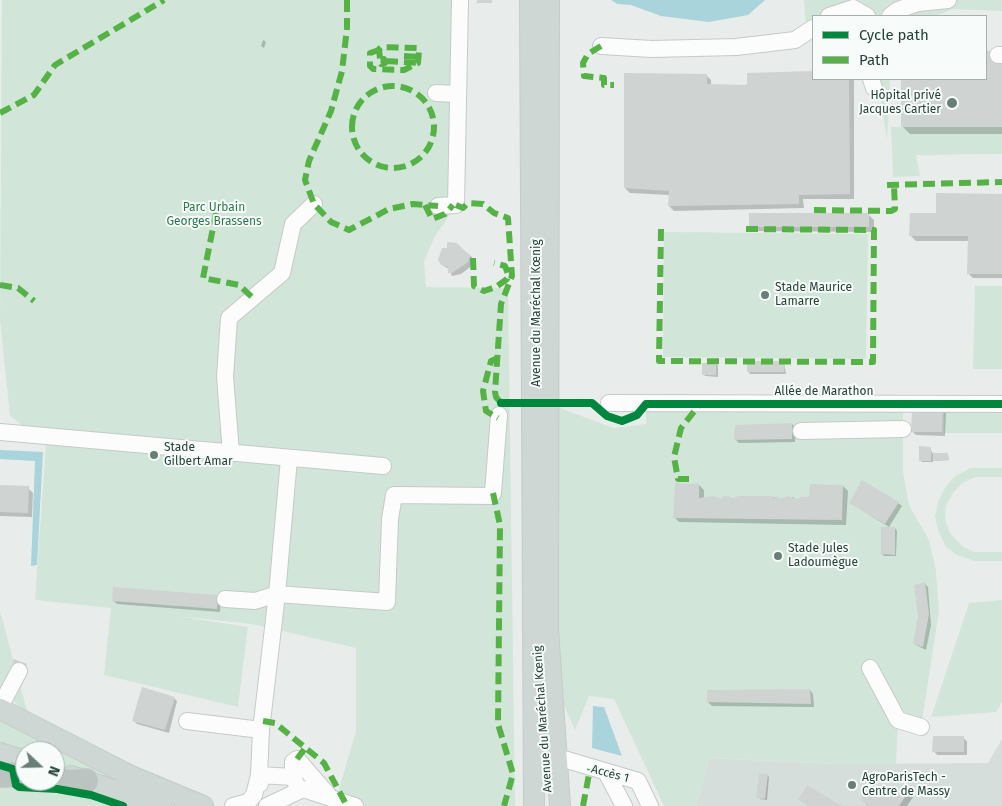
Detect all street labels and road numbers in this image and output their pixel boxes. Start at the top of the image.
street label: Avenue du Maréchal Kœnig [530,239,544,387]
street label: Allée de Marathon [774,385,874,399]
street label: Avenue du Maréchal Kœnig [531,645,555,793]
street label: Accès 1 [590,762,630,786]

